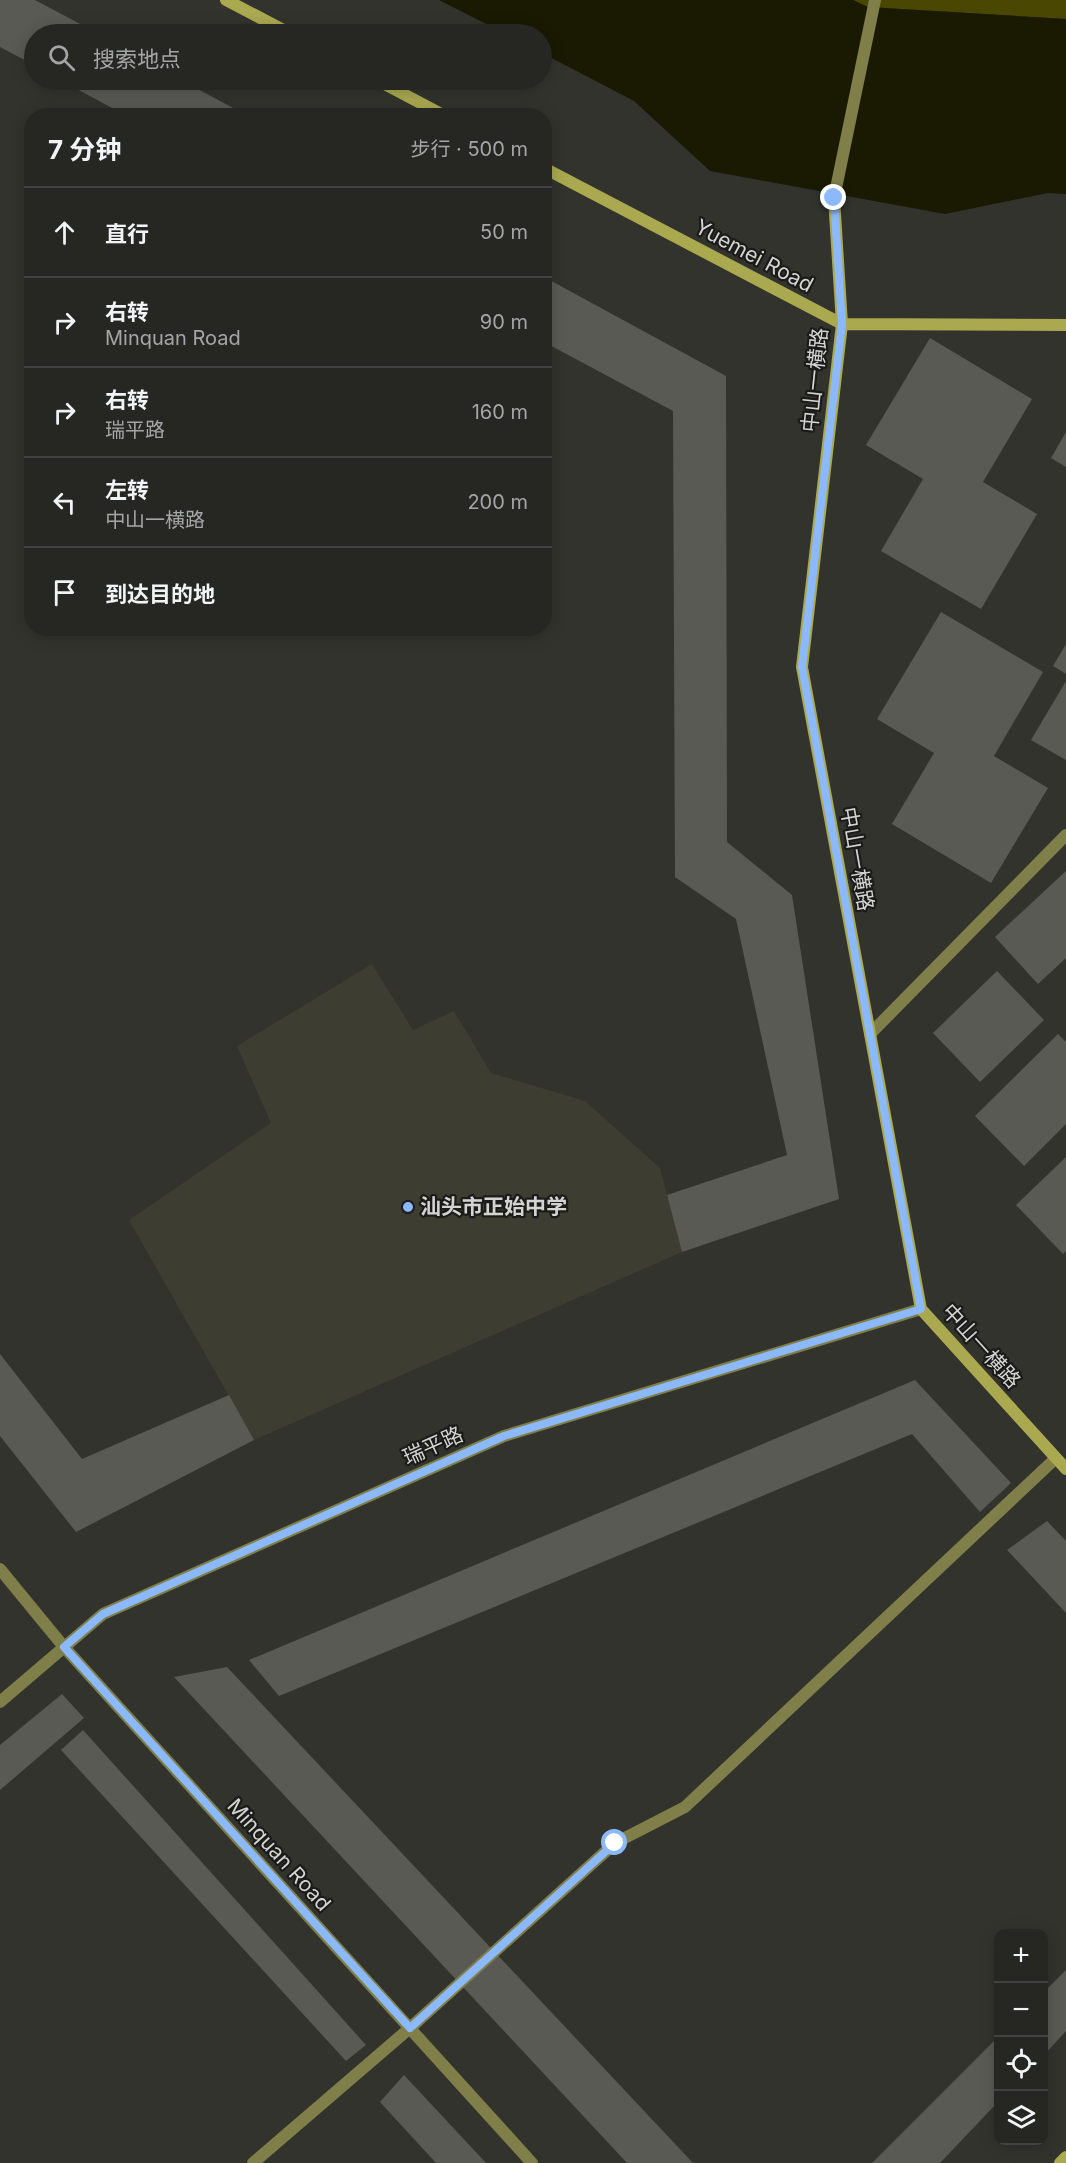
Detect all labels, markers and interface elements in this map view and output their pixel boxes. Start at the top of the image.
search box [24,24,552,90]
icon: search [45,41,78,74]
text: 搜索地点 [93,46,181,72]
text: 7 分钟 [48,134,121,165]
text: 步行 · 500 m [410,137,528,161]
route end [820,184,846,210]
street label: Yuemei Road [691,214,818,297]
icon: ahead [48,216,81,249]
text: 50 m [480,220,528,244]
text: 直行 [105,221,149,247]
text: 右转 [105,299,149,325]
icon: right [48,306,81,339]
text: 90 m [480,310,528,334]
text: Minquan Road [105,326,241,350]
street label: 中山一横路 [797,326,832,433]
text: 右转 [105,387,149,413]
icon: right [48,396,81,429]
text: 160 m [472,400,528,424]
text: 瑞平路 [105,418,165,442]
text: 左转 [105,477,149,503]
icon: left [48,486,81,519]
text: 200 m [467,490,528,514]
text: 中山一横路 [105,508,205,532]
icon: arrive [48,576,81,609]
text: 到达目的地 [105,581,215,607]
street label: 中山一横路 [836,805,879,913]
place label: 汕头市正始中学 [420,1194,567,1219]
marker: 汕头市正始中学 [401,1200,415,1214]
street label: 中山一横路 [937,1298,1026,1393]
street label: 瑞平路 [399,1421,467,1470]
street label: Minquan Road [222,1793,336,1916]
route start [601,1829,627,1855]
map controls [994,1929,1048,2145]
button: + [994,1929,1048,1983]
button: − [994,1983,1048,2037]
button: locate [994,2037,1048,2091]
button: layers [994,2091,1048,2145]

